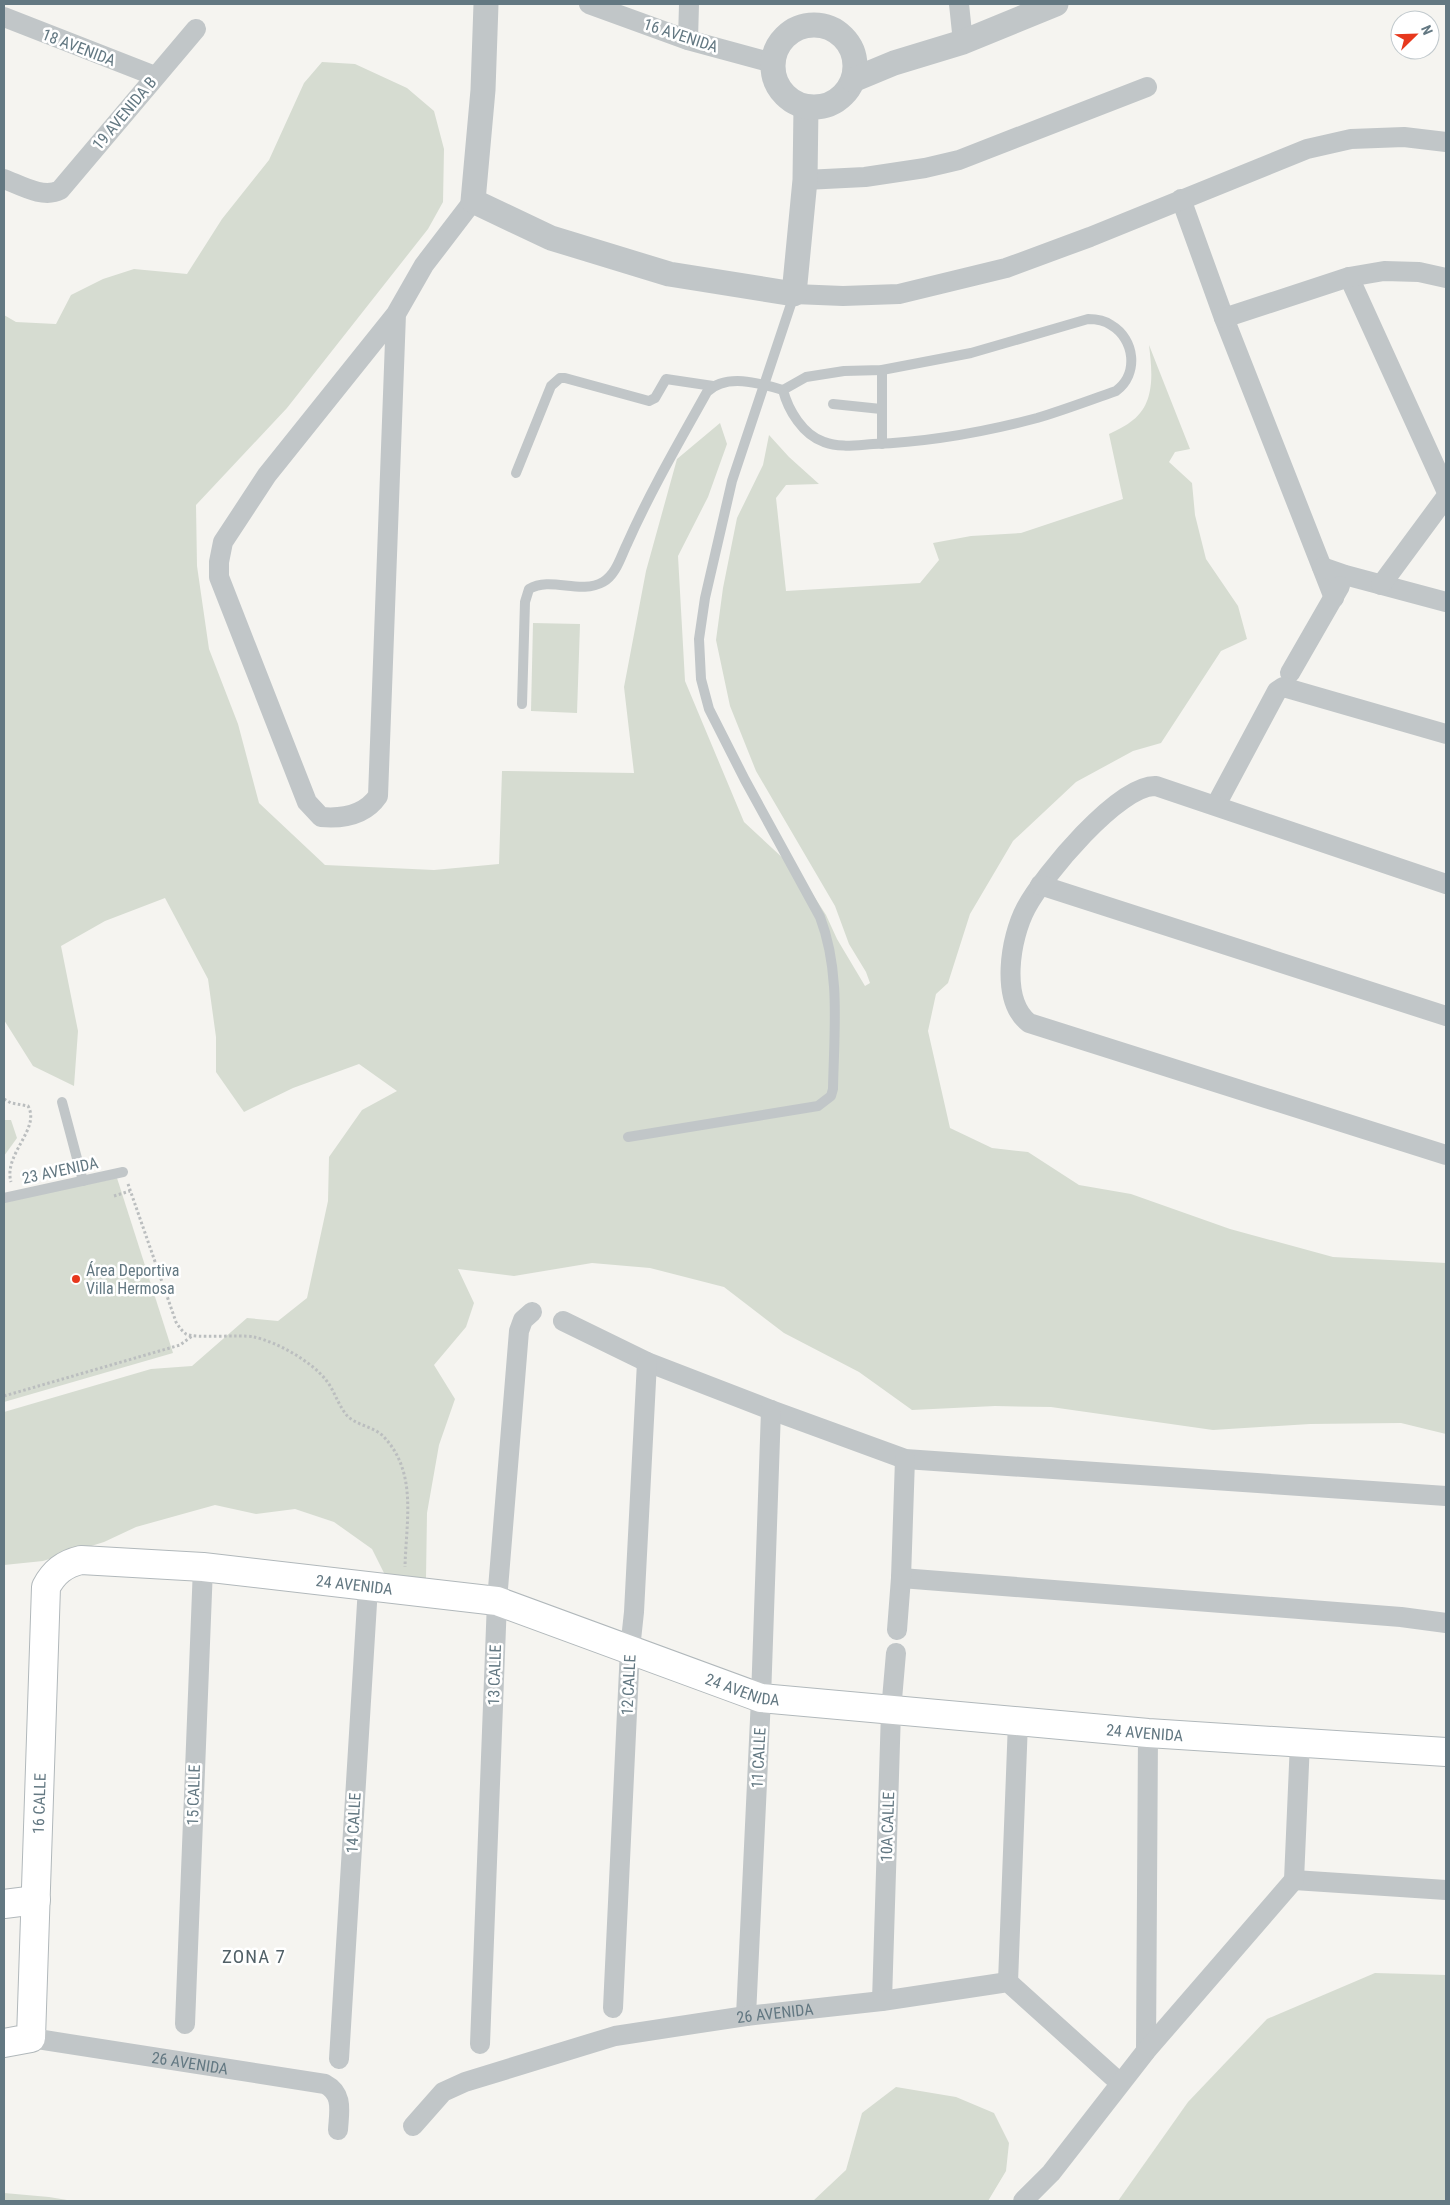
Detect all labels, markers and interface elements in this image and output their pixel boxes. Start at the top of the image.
north arrow [1390,10,1440,60]
street label: 16 AVENIDA [641,15,720,56]
text: N [1418,23,1436,37]
street label: 18 AVENIDA [39,25,118,70]
street label: 19 AVENIDA B [88,73,160,154]
street label: 23 AVENIDA [20,1153,100,1188]
place label: Área Deportiva Villa Hermosa [86,1261,179,1298]
marker: Área Deportiva Villa Hermosa [70,1273,82,1285]
street label: 24 AVENIDA [315,1571,394,1599]
street label: 13 CALLE [484,1644,505,1706]
street label: 12 CALLE [617,1654,640,1716]
street label: 24 AVENIDA [703,1669,780,1710]
street label: 24 AVENIDA [1105,1720,1184,1745]
street label: 11 CALLE [747,1727,770,1789]
street label: 15 CALLE [183,1764,204,1826]
street label: 16 CALLE [29,1773,50,1834]
street label: 14 CALLE [342,1792,365,1854]
street label: 10A CALLE [877,1792,898,1862]
district label: ZONA 7 [222,1945,286,1968]
street label: 26 AVENIDA [735,2000,814,2027]
street label: 26 AVENIDA [150,2048,230,2079]

